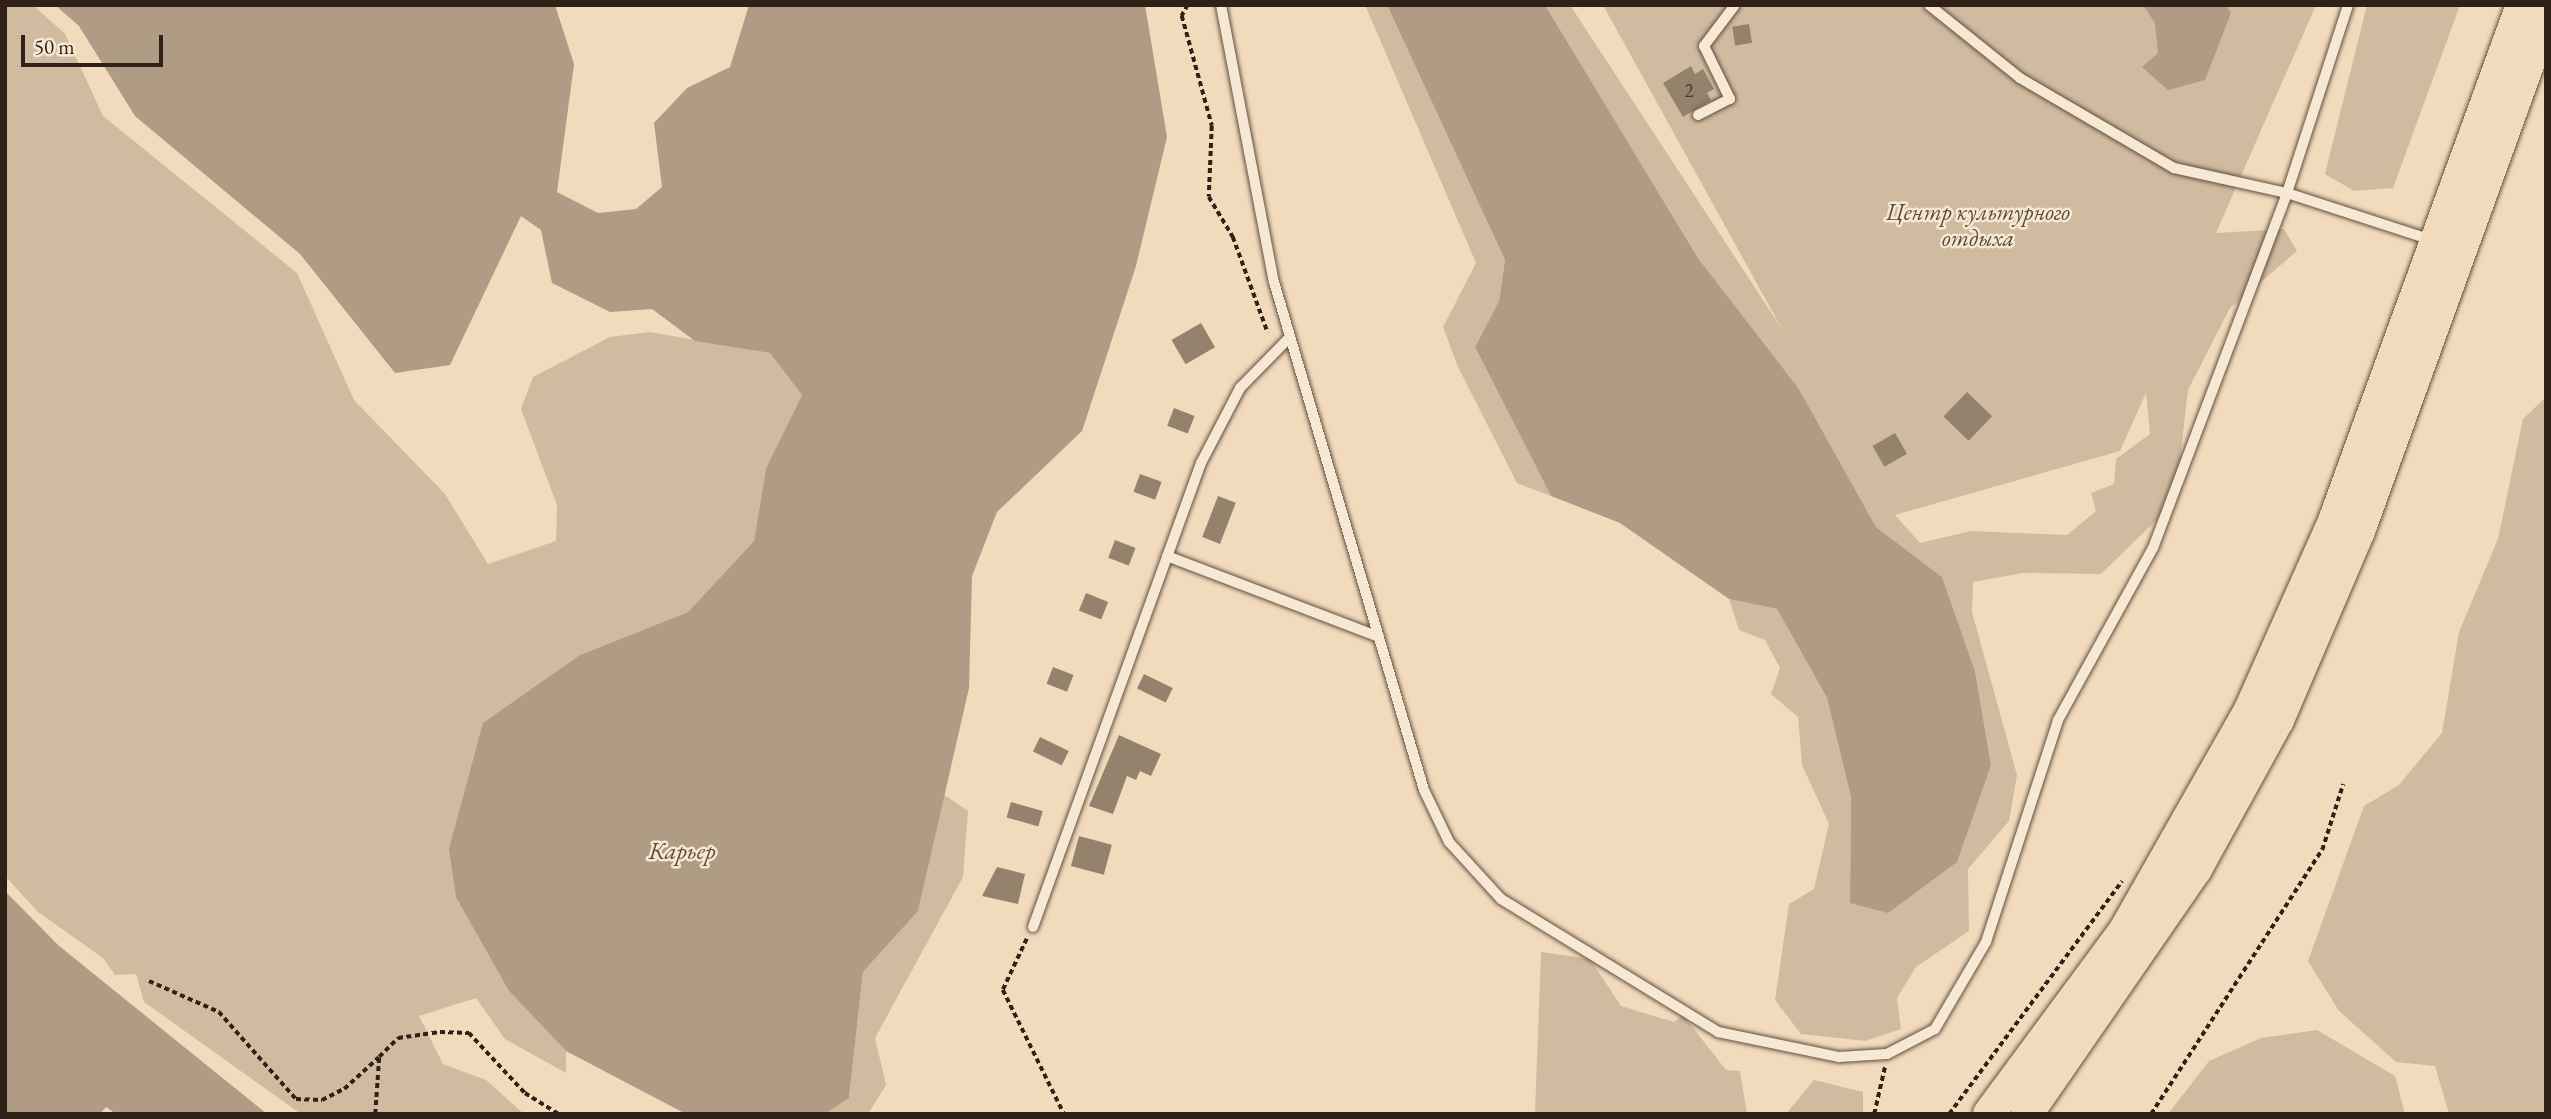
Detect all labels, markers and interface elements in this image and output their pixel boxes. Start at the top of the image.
scale bar [24,21,166,65]
text: 50 m [34,33,75,60]
house number: 2 [1684,80,1694,102]
park label: Центр культурного отдыха [1886,198,2070,252]
water label: Карьер [648,837,716,865]

